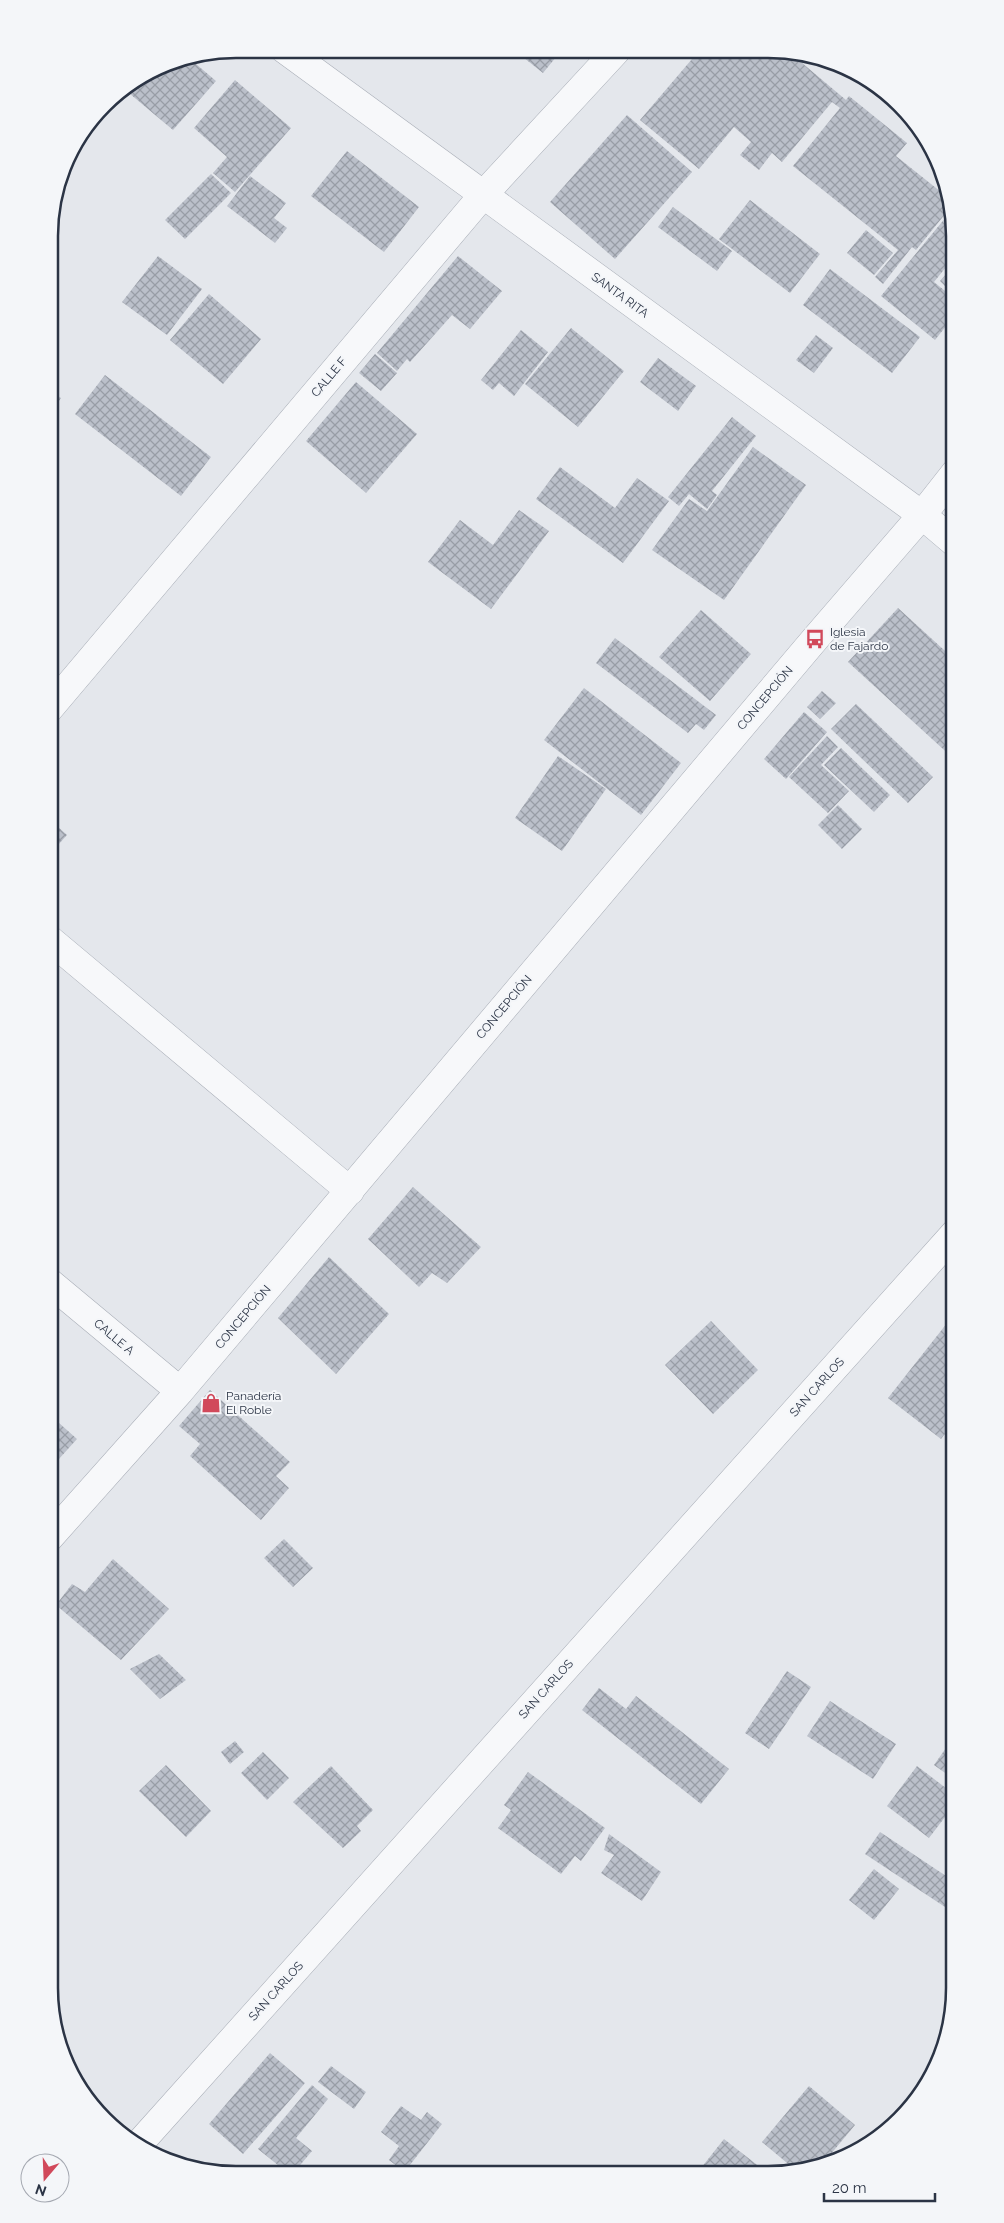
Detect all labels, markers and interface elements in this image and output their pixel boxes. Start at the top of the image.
street label: SANTA RITA [589,270,651,320]
street label: CALLE F [308,354,350,400]
place label: Iglesia de Fajardo [830,625,888,653]
bus stop icon: Iglesia de Fajardo [804,628,826,650]
street label: CONCEPCIÓN [734,663,796,733]
street label: CONCEPCIÓN [473,972,535,1042]
street label: CONCEPCIÓN [212,1282,274,1352]
street label: CALLE A [91,1316,137,1358]
street label: SAN CARLOS [787,1355,847,1419]
place label: Panadería El Roble [226,1389,281,1417]
shop icon: Panadería El Roble [200,1392,222,1414]
street label: SAN CARLOS [516,1657,576,1721]
street label: SAN CARLOS [246,1959,306,2023]
north arrow [20,2153,70,2203]
scale bar [824,2170,935,2202]
text: 20 m [832,2179,867,2197]
text: N [33,2181,48,2200]

